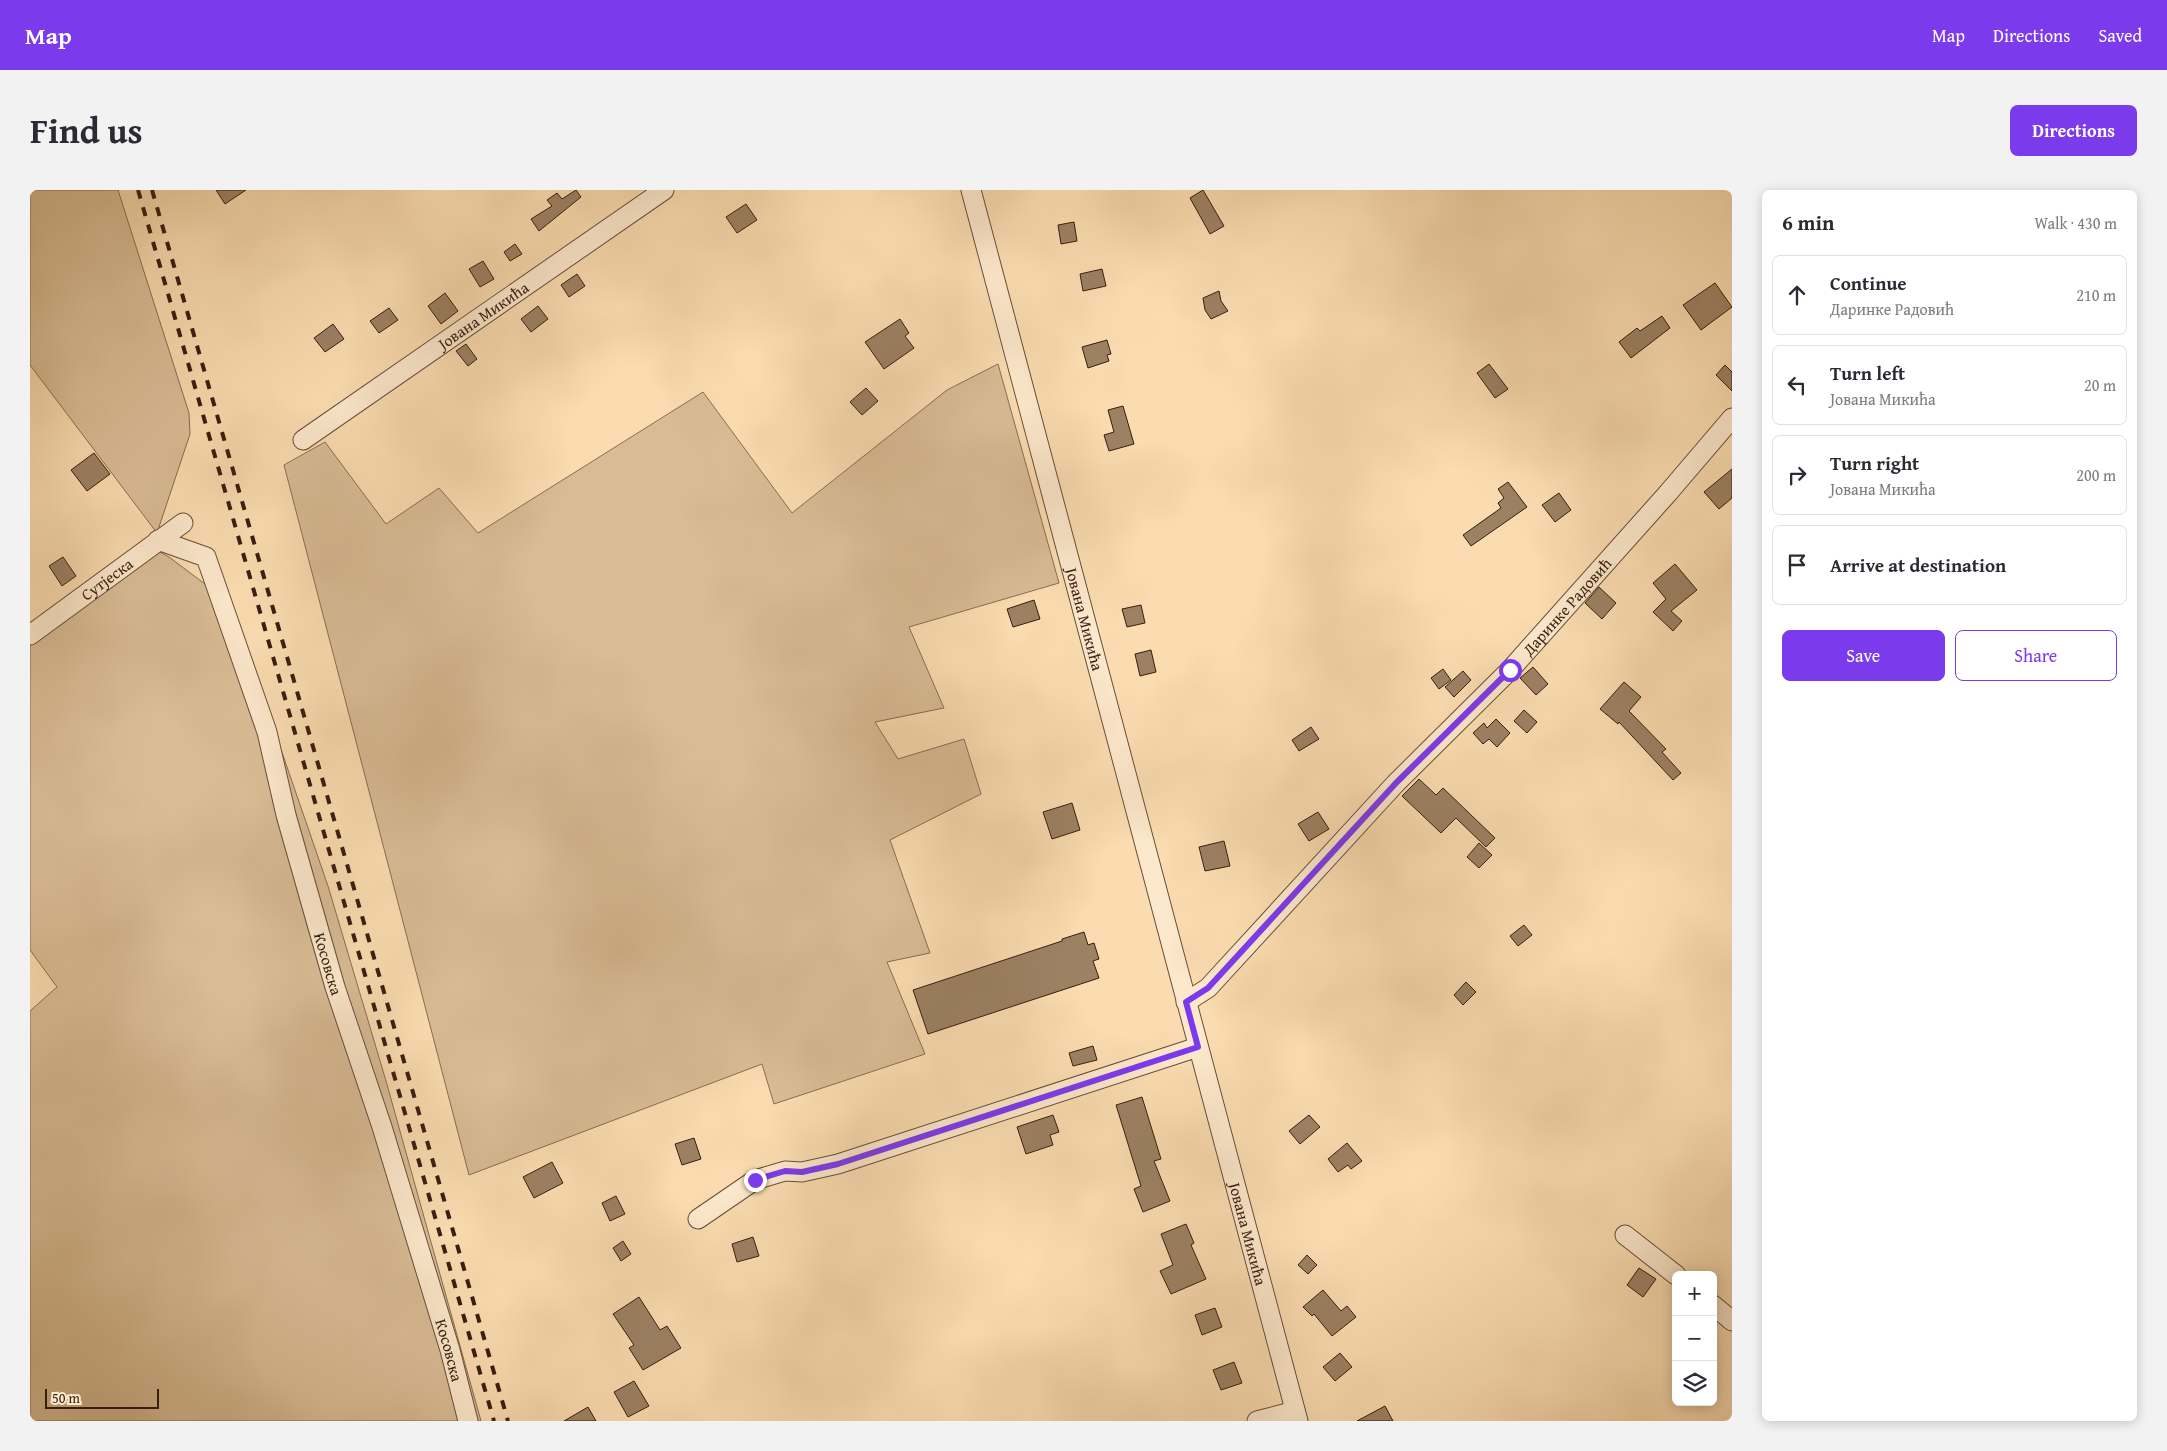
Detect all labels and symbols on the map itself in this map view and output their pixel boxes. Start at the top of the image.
street label: Јована Микића [431,275,534,356]
street label: Сутјеска [76,551,138,606]
street label: Даринке Радовић [1516,552,1617,661]
street label: Јована Микића [1059,563,1110,674]
route start [1499,659,1522,682]
street label: Косовска [308,930,349,999]
route end [744,1169,767,1192]
street label: Јована Микића [1223,1178,1274,1288]
street label: Косовска [429,1316,470,1384]
scale bar [45,1386,159,1409]

